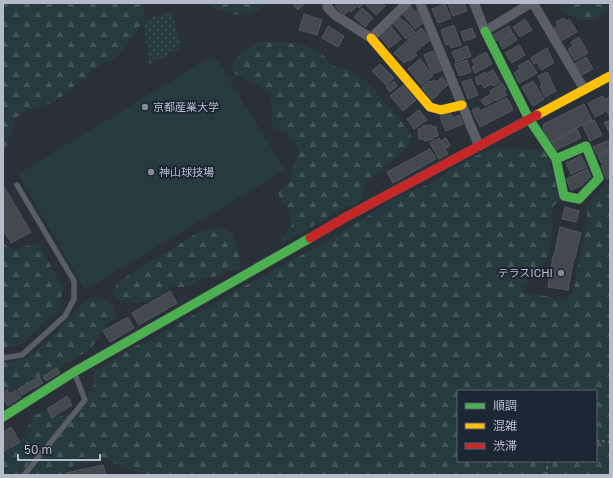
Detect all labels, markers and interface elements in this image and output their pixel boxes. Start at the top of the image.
place label: 京都産業大学 [153,100,219,113]
marker: 京都産業大学 [140,102,150,112]
place label: 神山球技場 [159,165,214,178]
marker: 神山球技場 [146,167,156,177]
place label: テラスICHI [497,266,553,279]
marker: テラスICHI [556,268,566,278]
legend [457,390,597,462]
text: 順調 [493,398,517,413]
text: 混雑 [493,418,517,433]
scale bar [18,436,100,462]
text: 渋滞 [493,438,517,453]
text: 50 m [24,442,52,457]

